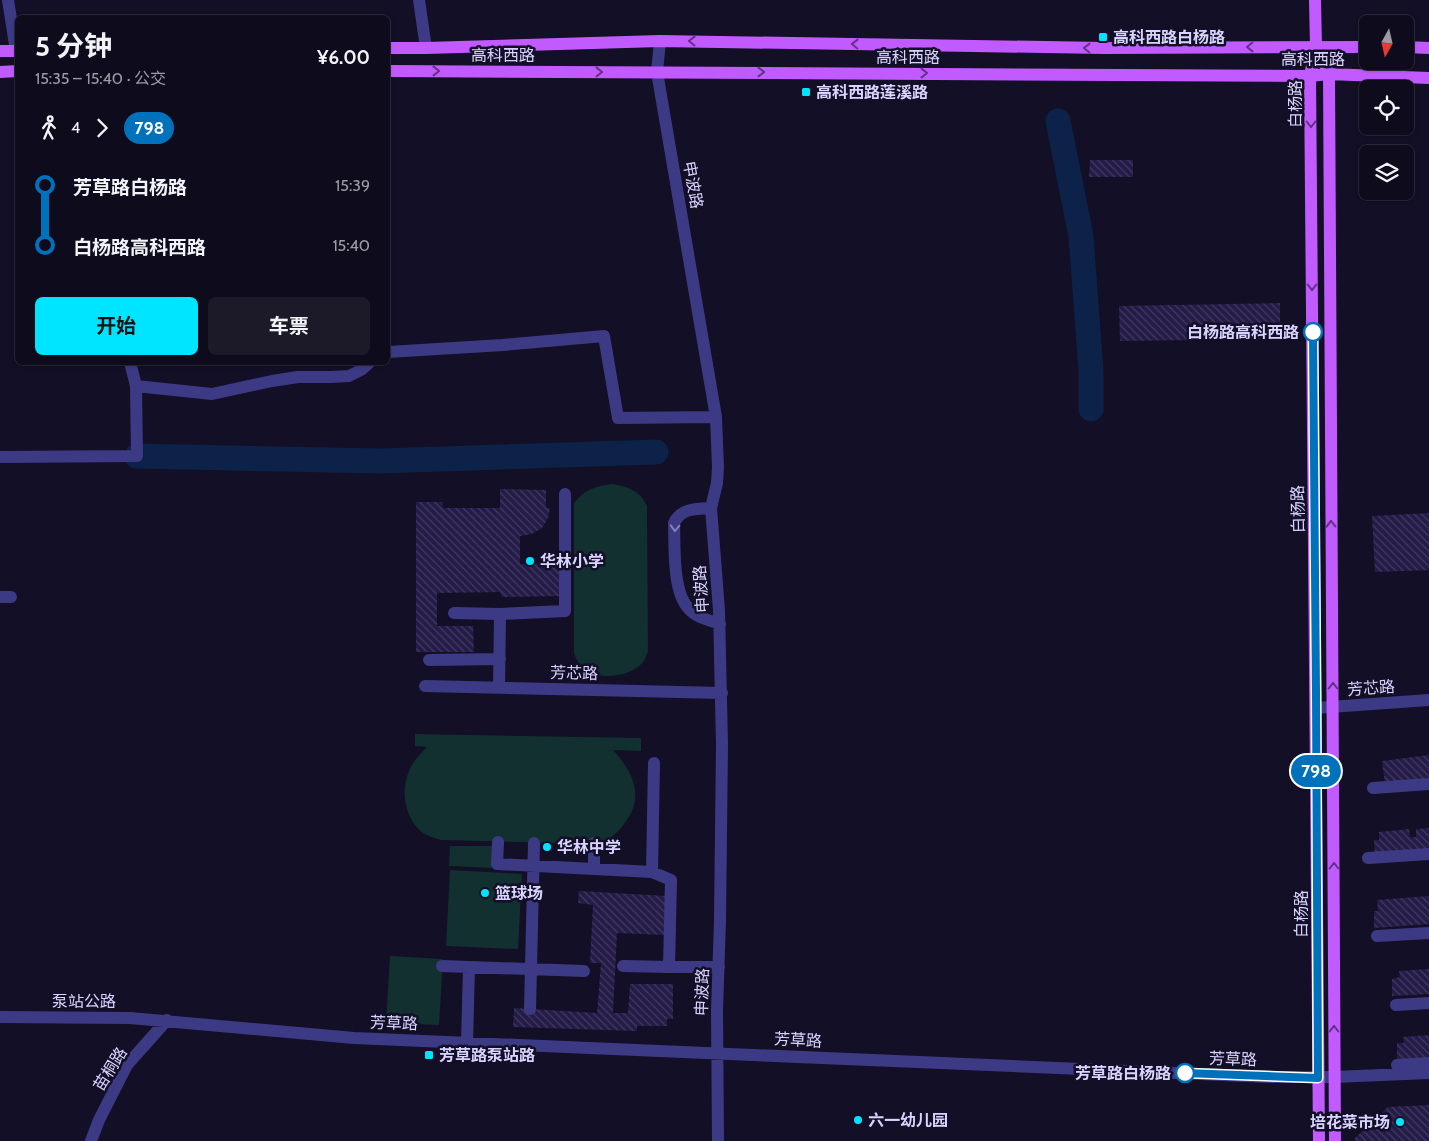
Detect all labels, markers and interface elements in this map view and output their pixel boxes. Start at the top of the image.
north arrow [1359,15,1414,70]
map controls [1359,15,1414,200]
place label: 高科西路白杨路 [1113,28,1225,47]
text: 5 分钟 [35,29,112,63]
marker: 高科西路白杨路 [1097,31,1109,43]
one-way arrow [688,36,696,47]
one-way arrow [850,39,858,49]
one-way arrow [1245,42,1253,52]
one-way arrow [1083,43,1090,53]
text: ¥6.00 [317,46,370,69]
street label: 高科西路 [471,46,535,65]
street label: 高科西路 [876,48,940,67]
street label: 高科西路 [1281,50,1345,69]
one-way arrow [432,66,440,76]
one-way arrow [595,67,603,77]
one-way arrow [757,67,765,78]
one-way arrow [920,68,928,79]
text: 15:35 – 15:40 · 公交 [35,69,166,88]
street label: 白杨路 [1286,80,1305,128]
button: locate [1359,80,1414,135]
place label: 高科西路莲溪路 [816,83,928,102]
marker: 高科西路莲溪路 [800,86,812,98]
icon: walk [35,114,63,142]
icon: forward [88,114,116,142]
text: 798 [134,117,164,139]
text: 4 [71,118,80,137]
one-way arrow [1306,121,1316,129]
button: layers [1359,145,1414,200]
street label: 申波路 [679,160,707,210]
text: 芳草路白杨路 [73,176,187,199]
text: 15:39 [335,176,370,195]
text: 白杨路高科西路 [73,236,206,259]
text: 15:40 [332,236,370,255]
one-way arrow [1307,284,1317,291]
button: 开始 [35,297,198,355]
button: 车票 [208,297,370,355]
marker: 白杨路高科西路 [1303,322,1323,342]
place label: 白杨路高科西路 [1187,323,1299,342]
street label: 白杨路 [1288,485,1308,533]
one-way arrow [1326,519,1336,527]
one-way arrow [669,525,680,533]
place label: 华林小学 [540,552,604,571]
marker: 华林小学 [524,555,536,567]
street label: 申波路 [690,564,712,614]
street label: 芳芯路 [550,663,598,683]
street label: 芳芯路 [1346,677,1396,699]
one-way arrow [1328,682,1338,690]
line badge: 798 [1287,755,1345,787]
text: 798 [1301,760,1331,782]
place label: 华林中学 [557,838,621,857]
marker: 华林中学 [541,841,553,853]
one-way arrow [1329,862,1339,870]
place label: 篮球场 [495,884,543,903]
marker: 篮球场 [479,887,491,899]
street label: 白杨路 [1292,890,1311,938]
street label: 申波路 [692,968,712,1016]
street label: 泵站公路 [52,992,116,1011]
street label: 芳草路 [370,1013,418,1033]
one-way arrow [1329,1024,1339,1032]
street label: 芳草路 [774,1029,822,1051]
street label: 苗桐路 [89,1044,131,1094]
place label: 芳草路泵站路 [439,1046,535,1065]
marker: 芳草路泵站路 [423,1049,435,1061]
street label: 芳草路 [1209,1049,1257,1069]
marker: 芳草路白杨路 [1175,1063,1195,1083]
place label: 芳草路白杨路 [1075,1064,1171,1083]
place label: 六一幼儿园 [868,1111,948,1130]
place label: 培花菜市场 [1310,1113,1390,1132]
marker: 六一幼儿园 [852,1114,864,1126]
marker: 培花菜市场 [1394,1116,1406,1128]

